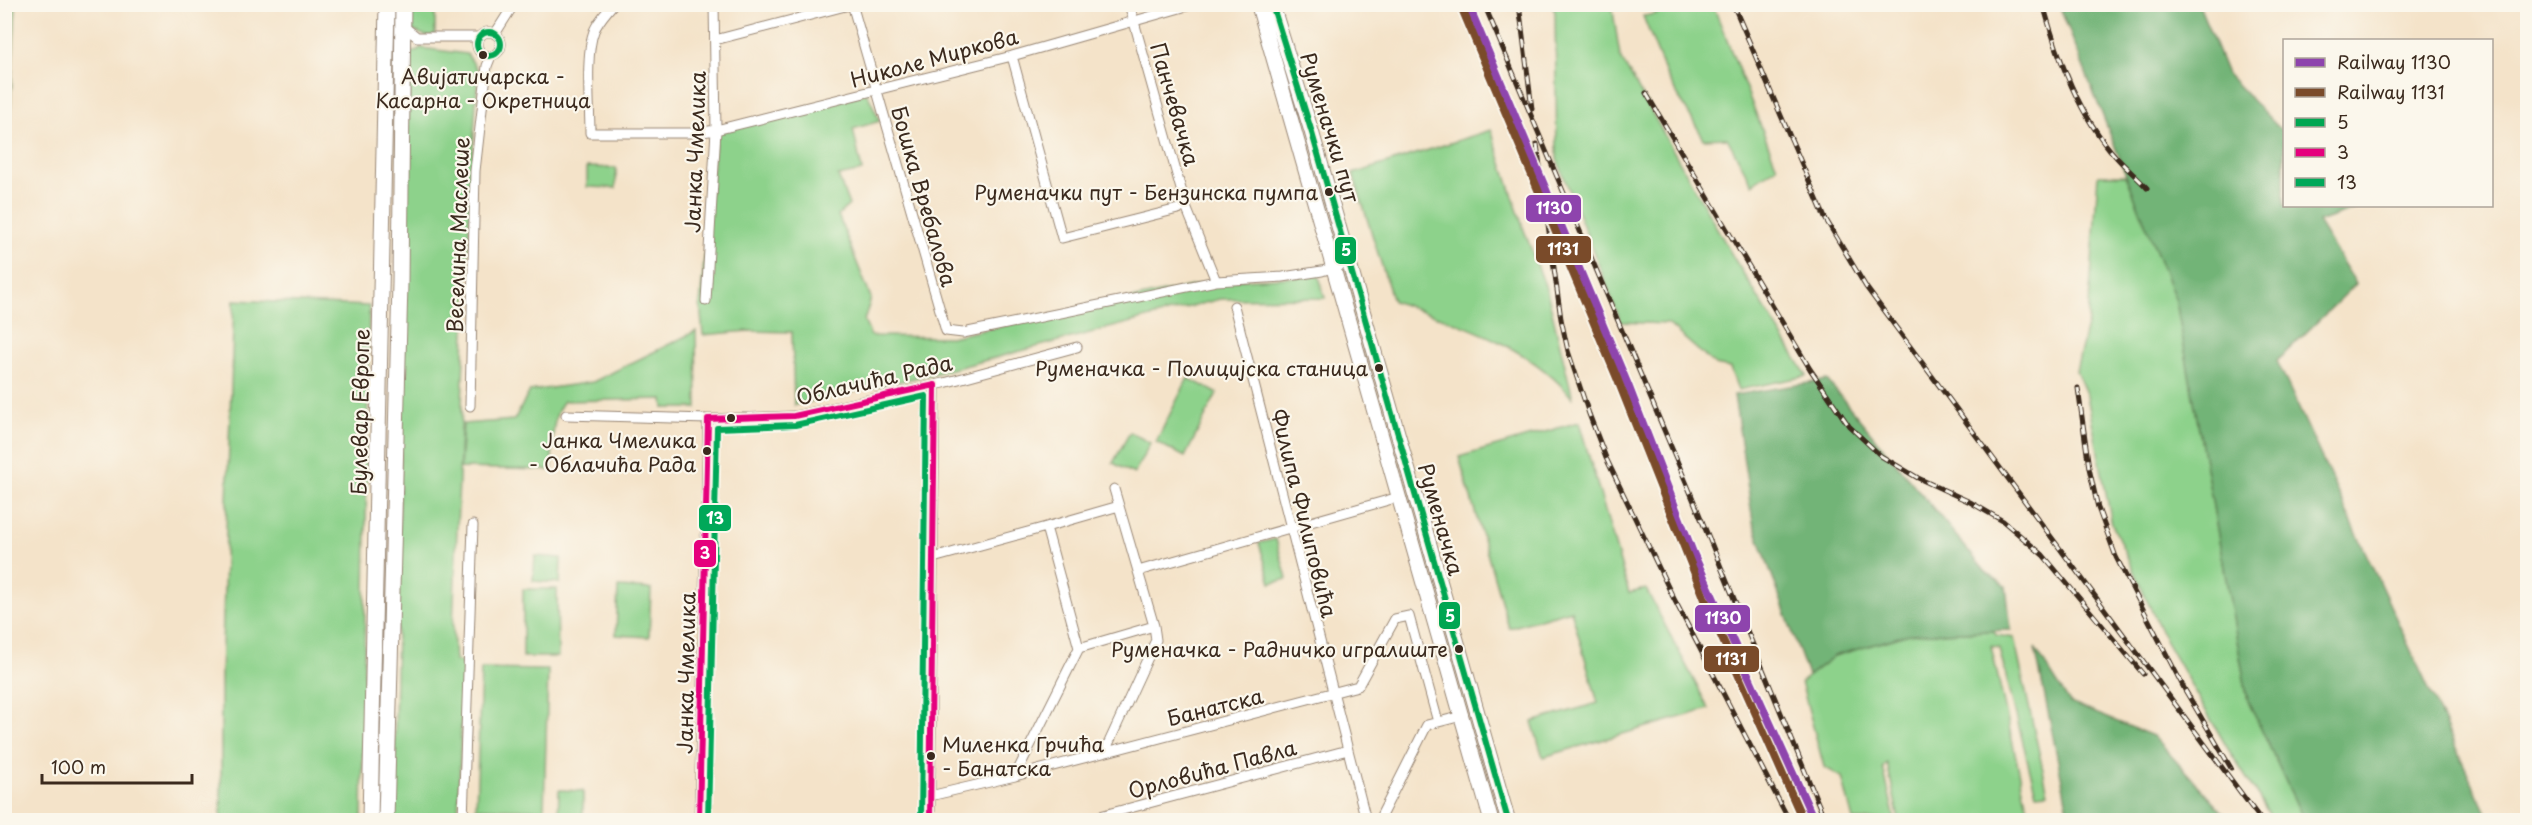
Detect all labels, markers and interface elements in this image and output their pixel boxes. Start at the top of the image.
street label: Николе Миркова [847,19,1021,95]
street label: Панчевачка [1143,39,1209,170]
legend [2283,39,2493,207]
street label: Руменачки пут [1293,48,1369,207]
text: Railway 1130 [2337,48,2451,75]
marker: Авијатичарска - Касарна - Окретница [477,49,489,61]
place label: Авијатичарска - Касарна - Окретница [375,61,591,115]
street label: Јанка Чмелика [675,70,713,234]
text: Railway 1131 [2337,78,2445,105]
street label: Бошка Вребалова [884,102,966,290]
text: 5 [2337,108,2349,135]
street label: Веселина Маслеше [438,136,476,334]
text: 3 [2337,138,2349,165]
text: 13 [2337,168,2357,195]
place label: Руменачки пут - Бензинска пумпа [974,177,1318,207]
marker: Руменачки пут - Бензинска пумпа [1323,186,1335,198]
line badge: 1130 [1525,194,1582,223]
text: 1130 [1536,195,1572,219]
line badge: 1131 [1535,235,1592,264]
line badge: 5 [1334,236,1357,265]
text: 1131 [1547,236,1579,260]
text: 5 [1341,237,1351,261]
street label: Булевар Европе [342,328,376,496]
street label: Облачића Рада [793,345,956,413]
place label: Руменачка - Полицијска станица [1035,353,1368,383]
marker: Руменачка - Полицијска станица [1373,362,1385,374]
street label: Филипа Филиповића [1264,405,1347,621]
unlabelled marker [725,412,737,424]
place label: Јанка Чмелика - Облачића Рада [529,425,696,479]
marker: Јанка Чмелика - Облачића Рада [701,445,713,457]
street label: Руменачка [1411,459,1473,580]
line badge: 13 [698,504,732,532]
text: 13 [706,505,724,529]
line badge: 3 [693,539,717,568]
text: 3 [700,540,710,564]
street label: Јанка Чмелика [668,591,702,754]
line badge: 5 [1438,601,1461,630]
text: 5 [1445,603,1455,627]
line badge: 1130 [1694,604,1751,633]
text: 1130 [1705,605,1741,629]
place label: Руменачка - Радничко игралиште [1111,634,1448,664]
marker: Руменачка - Радничко игралиште [1453,643,1465,655]
line badge: 1131 [1703,645,1760,673]
text: 1131 [1715,646,1747,670]
street label: Банатска [1164,679,1266,733]
place label: Миленка Грчића - Банатска [942,729,1104,783]
street label: Орловића Павла [1124,730,1300,806]
scale bar [42,747,192,785]
marker: Миленка Грчића - Банатска [925,750,937,762]
text: 100 m [51,753,106,780]

